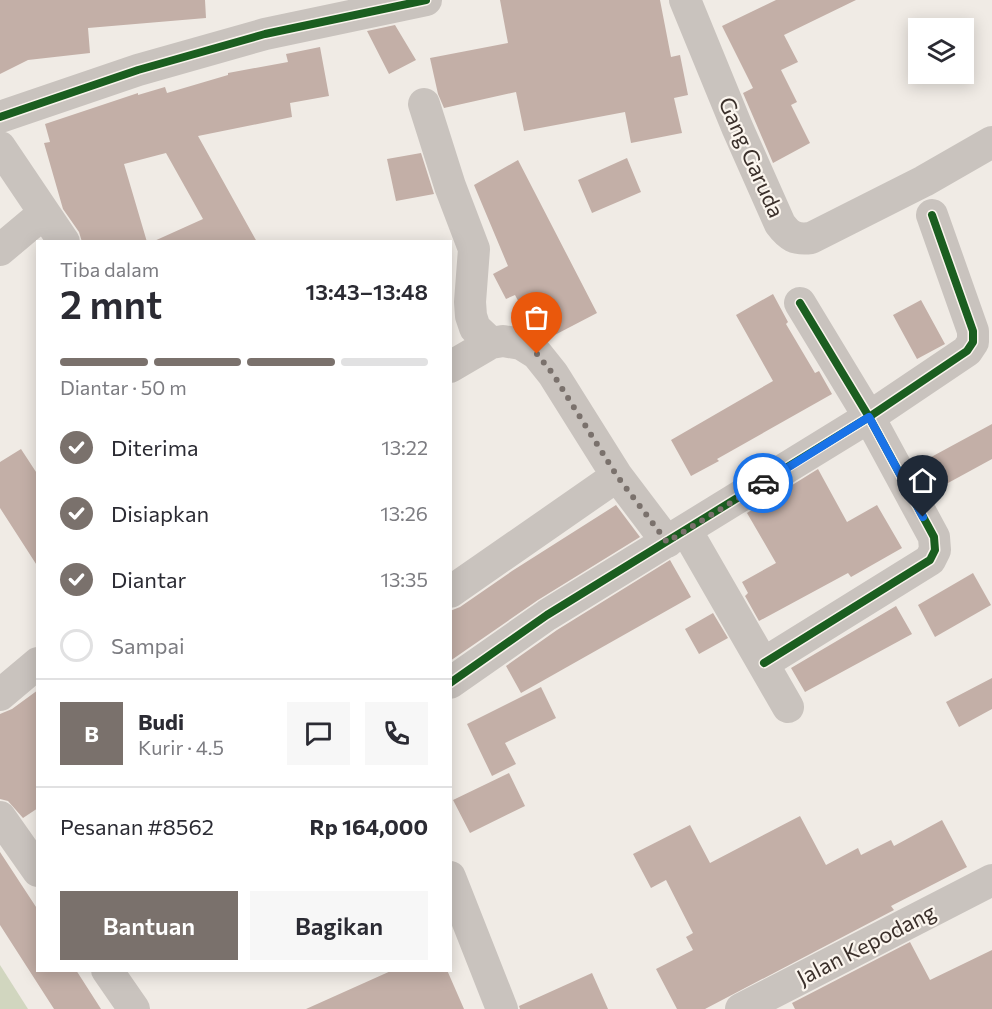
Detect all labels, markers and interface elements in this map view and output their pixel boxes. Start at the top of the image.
map controls [908,18,974,84]
button: layers [908,18,974,84]
street label: Gang Garuda [713,92,791,222]
text: Tiba dalam [60,257,159,281]
text: 13:43–13:48 [305,278,428,305]
text: 2 mnt [60,279,162,327]
pin [511,292,562,354]
icon: bag [520,301,553,334]
text: Diantar · 50 m [60,375,187,399]
icon: check [60,431,93,464]
text: Diterima [111,434,198,461]
text: 13:22 [381,435,428,459]
courier [733,453,793,513]
pin [897,455,948,517]
icon: home [906,464,939,497]
icon: car [747,467,780,500]
icon: check [60,497,93,530]
text: Disiapkan [111,500,209,527]
text: 13:26 [380,501,428,525]
icon: check [60,563,93,596]
text: Diantar [111,566,186,593]
text: 13:35 [380,567,428,591]
text: Sampai [111,632,185,659]
button: chat [287,702,350,765]
button: phone [365,702,428,765]
text: Budi [138,708,184,735]
text: B [84,720,99,747]
text: Kurir · 4.5 [138,735,224,759]
text: Pesanan #8562 [60,813,214,840]
text: Rp 164,000 [310,813,428,840]
button: Bantuan [60,891,238,960]
button: Bagikan [250,891,428,960]
street label: Jalan Kepodang [792,897,940,991]

